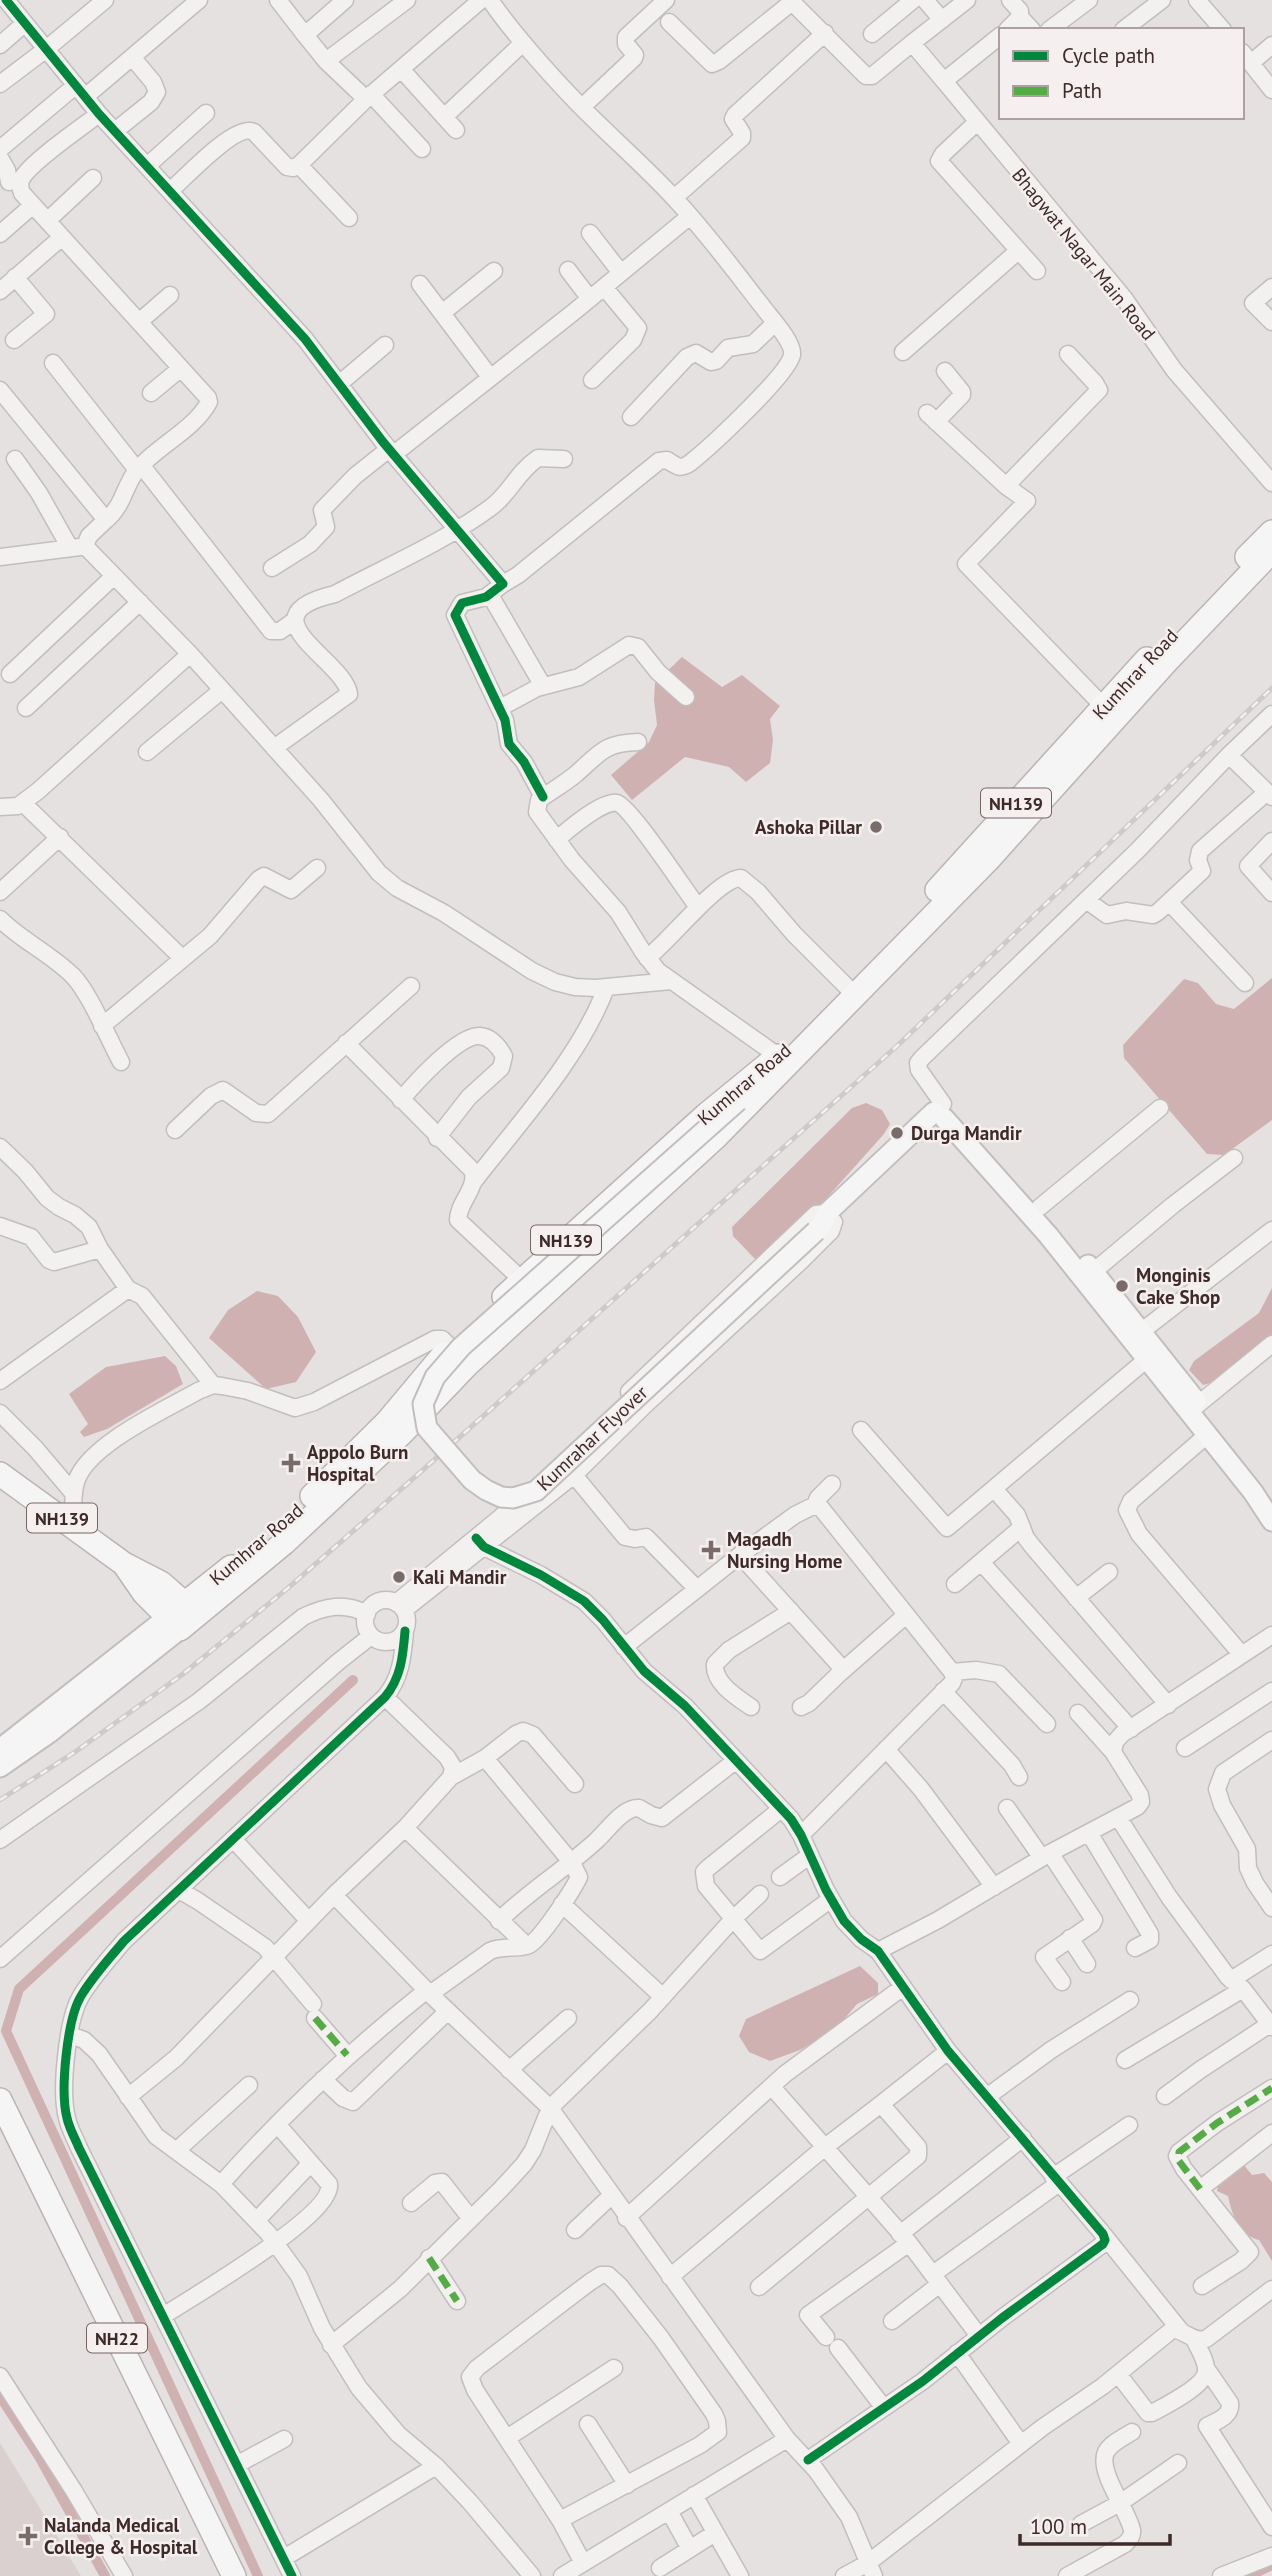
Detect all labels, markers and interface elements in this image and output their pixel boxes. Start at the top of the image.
legend [999,28,1244,119]
text: Cycle path [1062,42,1155,69]
text: Path [1062,77,1102,104]
street label: Bhagwat Nagar Main Road [1007,163,1161,345]
street label: Kumhrar Road [1087,624,1183,724]
road number: NH139 [981,788,1051,818]
place label: Ashoka Pillar [755,815,862,839]
marker: Ashoka Pillar [868,819,884,835]
street label: Kumhrar Road [692,1038,796,1130]
place label: Durga Mandir [911,1121,1022,1145]
marker: Durga Mandir [889,1125,905,1141]
road number: NH139 [531,1226,601,1254]
place label: Monginis Cake Shop [1136,1263,1220,1309]
marker: Monginis Cake Shop [1114,1278,1130,1294]
street label: Kumrahar Flyover [532,1380,653,1496]
place label: Appolo Burn Hospital [307,1440,408,1486]
marker: Appolo Burn Hospital [281,1453,301,1473]
street label: Kumhrar Road [204,1498,308,1590]
road number: NH139 [27,1504,97,1532]
place label: Magadh Nursing Home [727,1527,842,1573]
marker: Magadh Nursing Home [701,1540,721,1560]
place label: Kali Mandir [413,1565,507,1589]
marker: Kali Mandir [391,1569,407,1585]
road number: NH22 [87,2324,147,2352]
scale bar [1020,2502,1170,2546]
place label: Nalanda Medical College & Hospital [44,2513,198,2559]
text: 100 m [1030,2513,1087,2540]
marker: Nalanda Medical College & Hospital [18,2526,38,2546]

